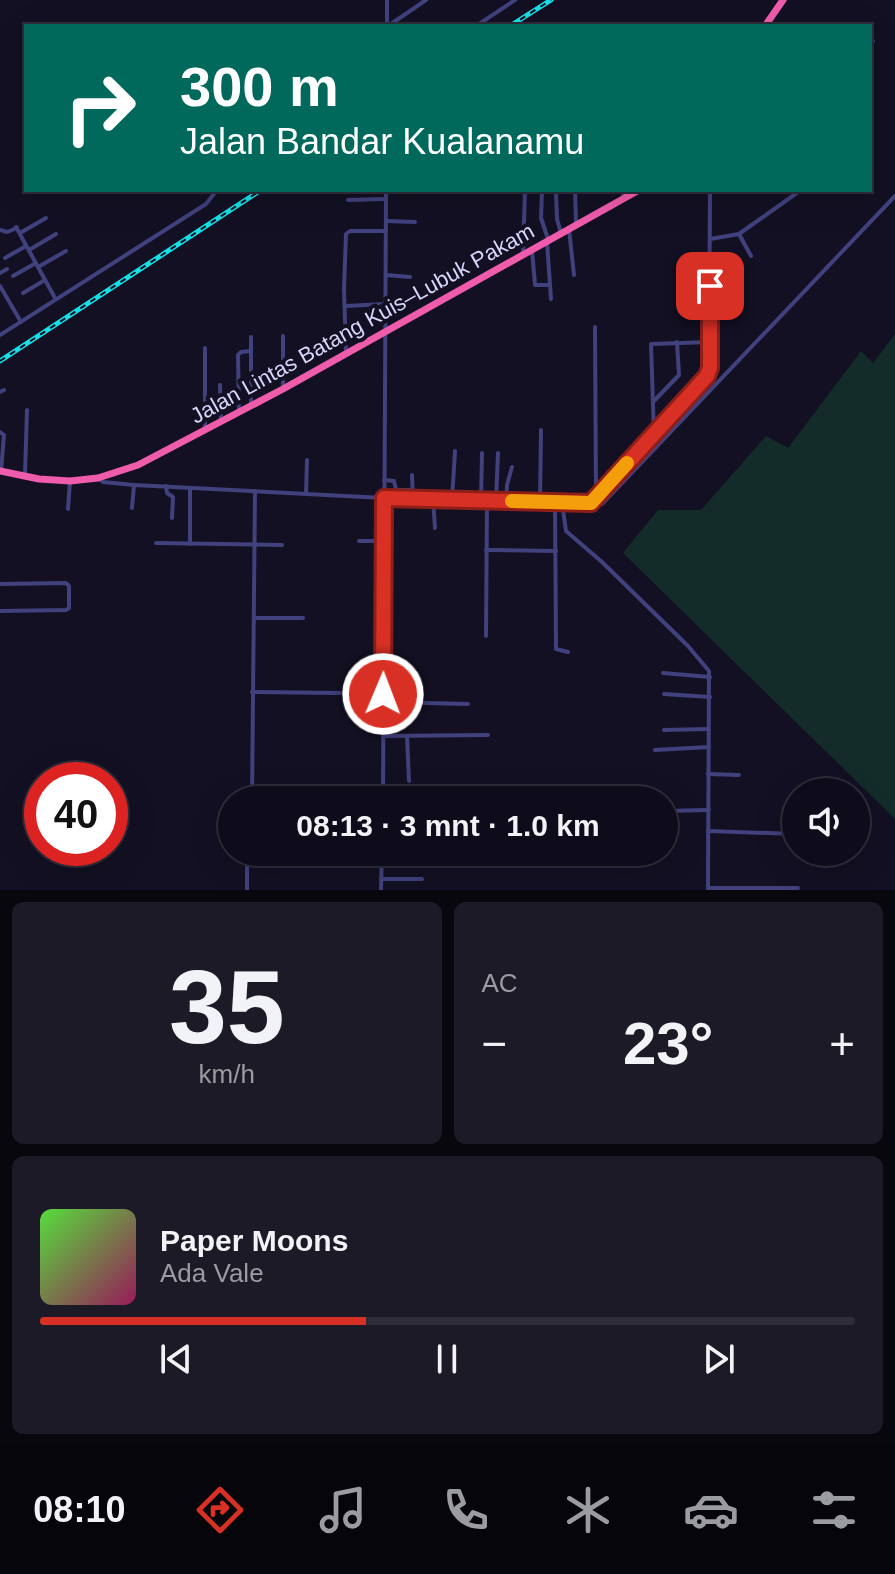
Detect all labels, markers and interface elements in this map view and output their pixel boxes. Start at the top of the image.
text: 300 m [180,55,339,118]
icon: right [48,56,152,160]
text: Jalan Bandar Kualanamu [180,121,584,162]
street label: Jalan Lintas Batang Kuis–Lubuk Pakam [186,218,538,429]
pin [676,252,744,320]
icon: arrive [688,264,732,308]
position arrow [341,652,425,736]
speed limit sign: 40 [24,762,128,866]
map controls [782,778,870,866]
button: sound [782,778,870,866]
text: 08:13 · 3 mnt · 1.0 km [296,809,600,842]
text: 35 [169,949,285,1065]
text: AC [482,968,518,998]
text: 23° [623,1010,714,1077]
text: − [482,1019,507,1068]
text: + [829,1019,855,1068]
text: km/h [199,1059,255,1089]
text: Paper Moons [160,1224,348,1257]
text: Ada Vale [160,1258,264,1288]
icon: previous [154,1337,198,1381]
icon: pause [425,1337,469,1381]
icon: next [697,1337,741,1381]
icon: directions [192,1482,248,1538]
icon: music [315,1482,371,1538]
icon: phone [438,1482,494,1538]
icon: climate [560,1482,616,1538]
icon: car [683,1482,739,1538]
icon: filters [806,1482,862,1538]
text: 08:10 [33,1489,125,1530]

